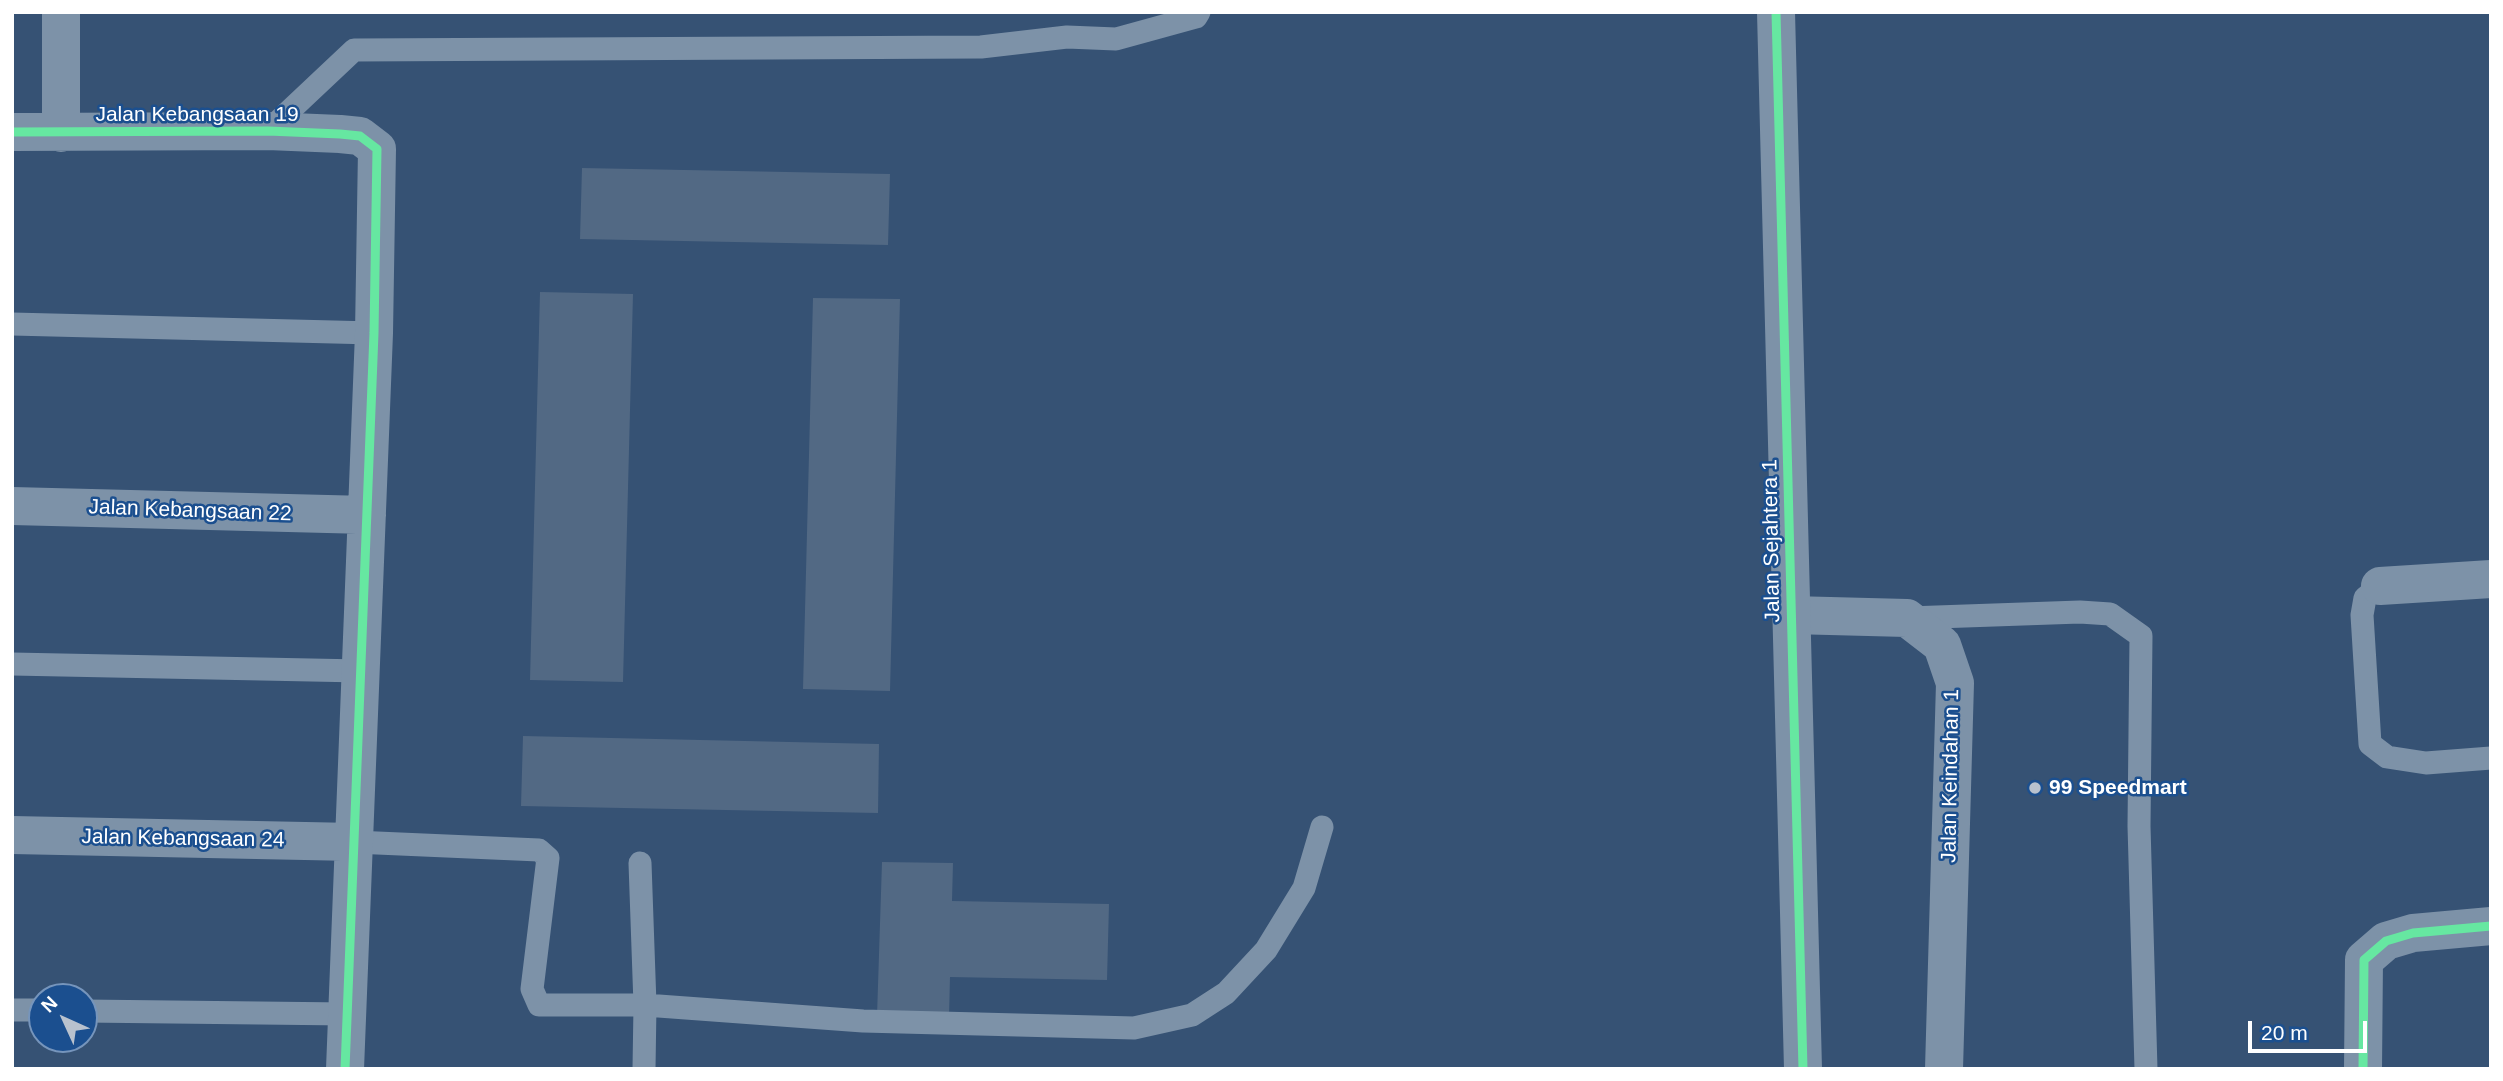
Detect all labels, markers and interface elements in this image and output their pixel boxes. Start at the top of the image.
street label: Jalan Kebangsaan 19 [95,102,299,128]
street label: Jalan Sejahtera 1 [1758,459,1786,623]
street label: Jalan Kebangsaan 22 [88,495,292,527]
street label: Jalan Keindahan 1 [1937,689,1965,863]
place label: 99 Speedmart [2049,775,2187,801]
marker: 99 Speedmart [2027,780,2043,796]
street label: Jalan Kebangsaan 24 [81,825,285,853]
north arrow [28,983,98,1053]
text: N [37,992,61,1016]
scale bar [2251,1007,2370,1052]
text: 20 m [2261,1021,2308,1044]

